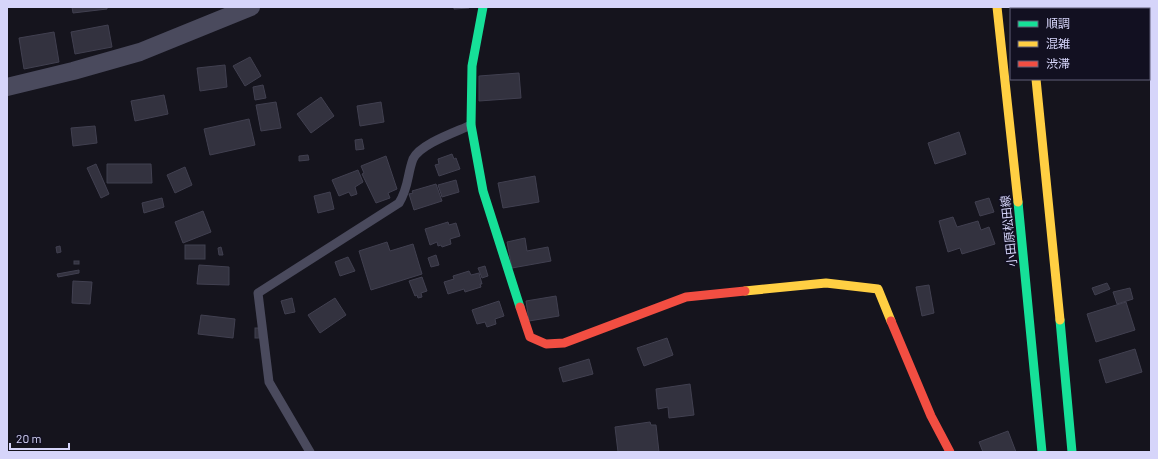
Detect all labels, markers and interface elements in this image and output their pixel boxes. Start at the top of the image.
legend [1010,8,1150,80]
text: 順調 [1046,16,1070,30]
text: 混雑 [1046,36,1070,50]
text: 渋滞 [1046,56,1070,70]
street label: 小田原松田線 [997,195,1019,268]
scale bar [10,425,69,451]
text: 20 m [16,431,42,445]

